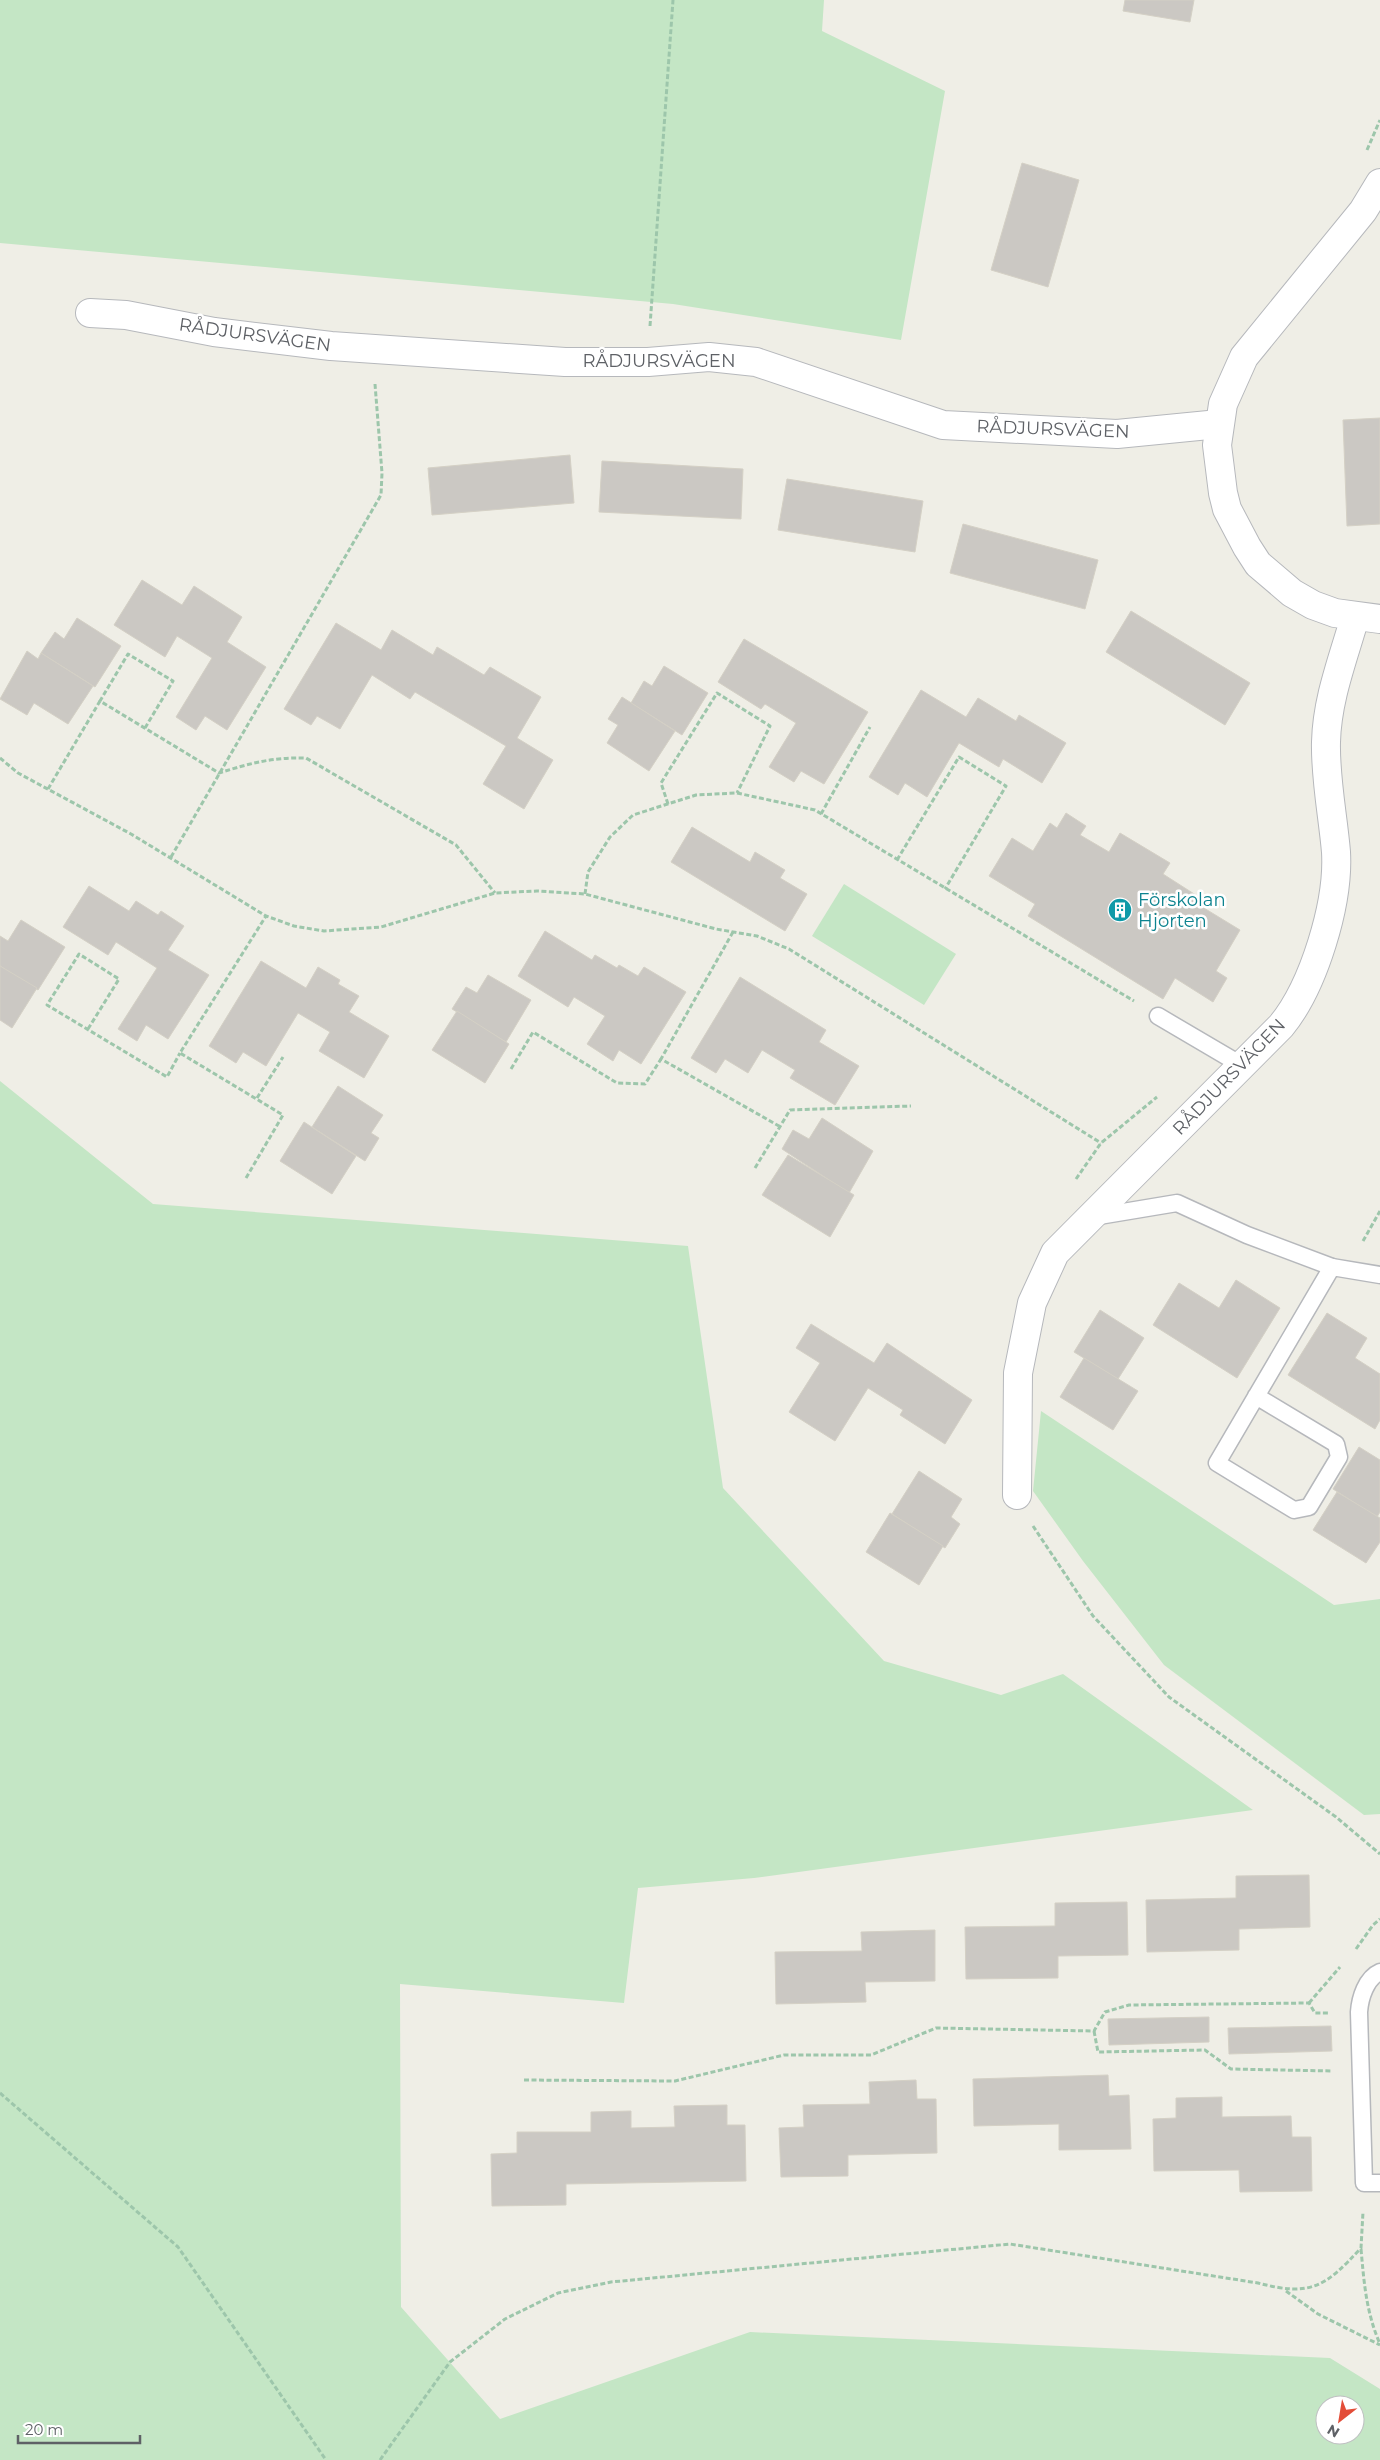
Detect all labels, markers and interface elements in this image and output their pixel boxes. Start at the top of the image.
street label: RÅDJURSVÄGEN [178,312,332,357]
street label: RÅDJURSVÄGEN [582,349,736,372]
street label: RÅDJURSVÄGEN [976,414,1130,443]
place label: Förskolan Hjorten [1138,889,1226,932]
building icon: Förskolan Hjorten [1107,897,1133,923]
street label: RÅDJURSVÄGEN [1167,1014,1290,1140]
north arrow [1315,2395,1365,2445]
scale bar [18,2412,140,2444]
text: 20 m [25,2420,63,2439]
text: N [1324,2421,1343,2442]

